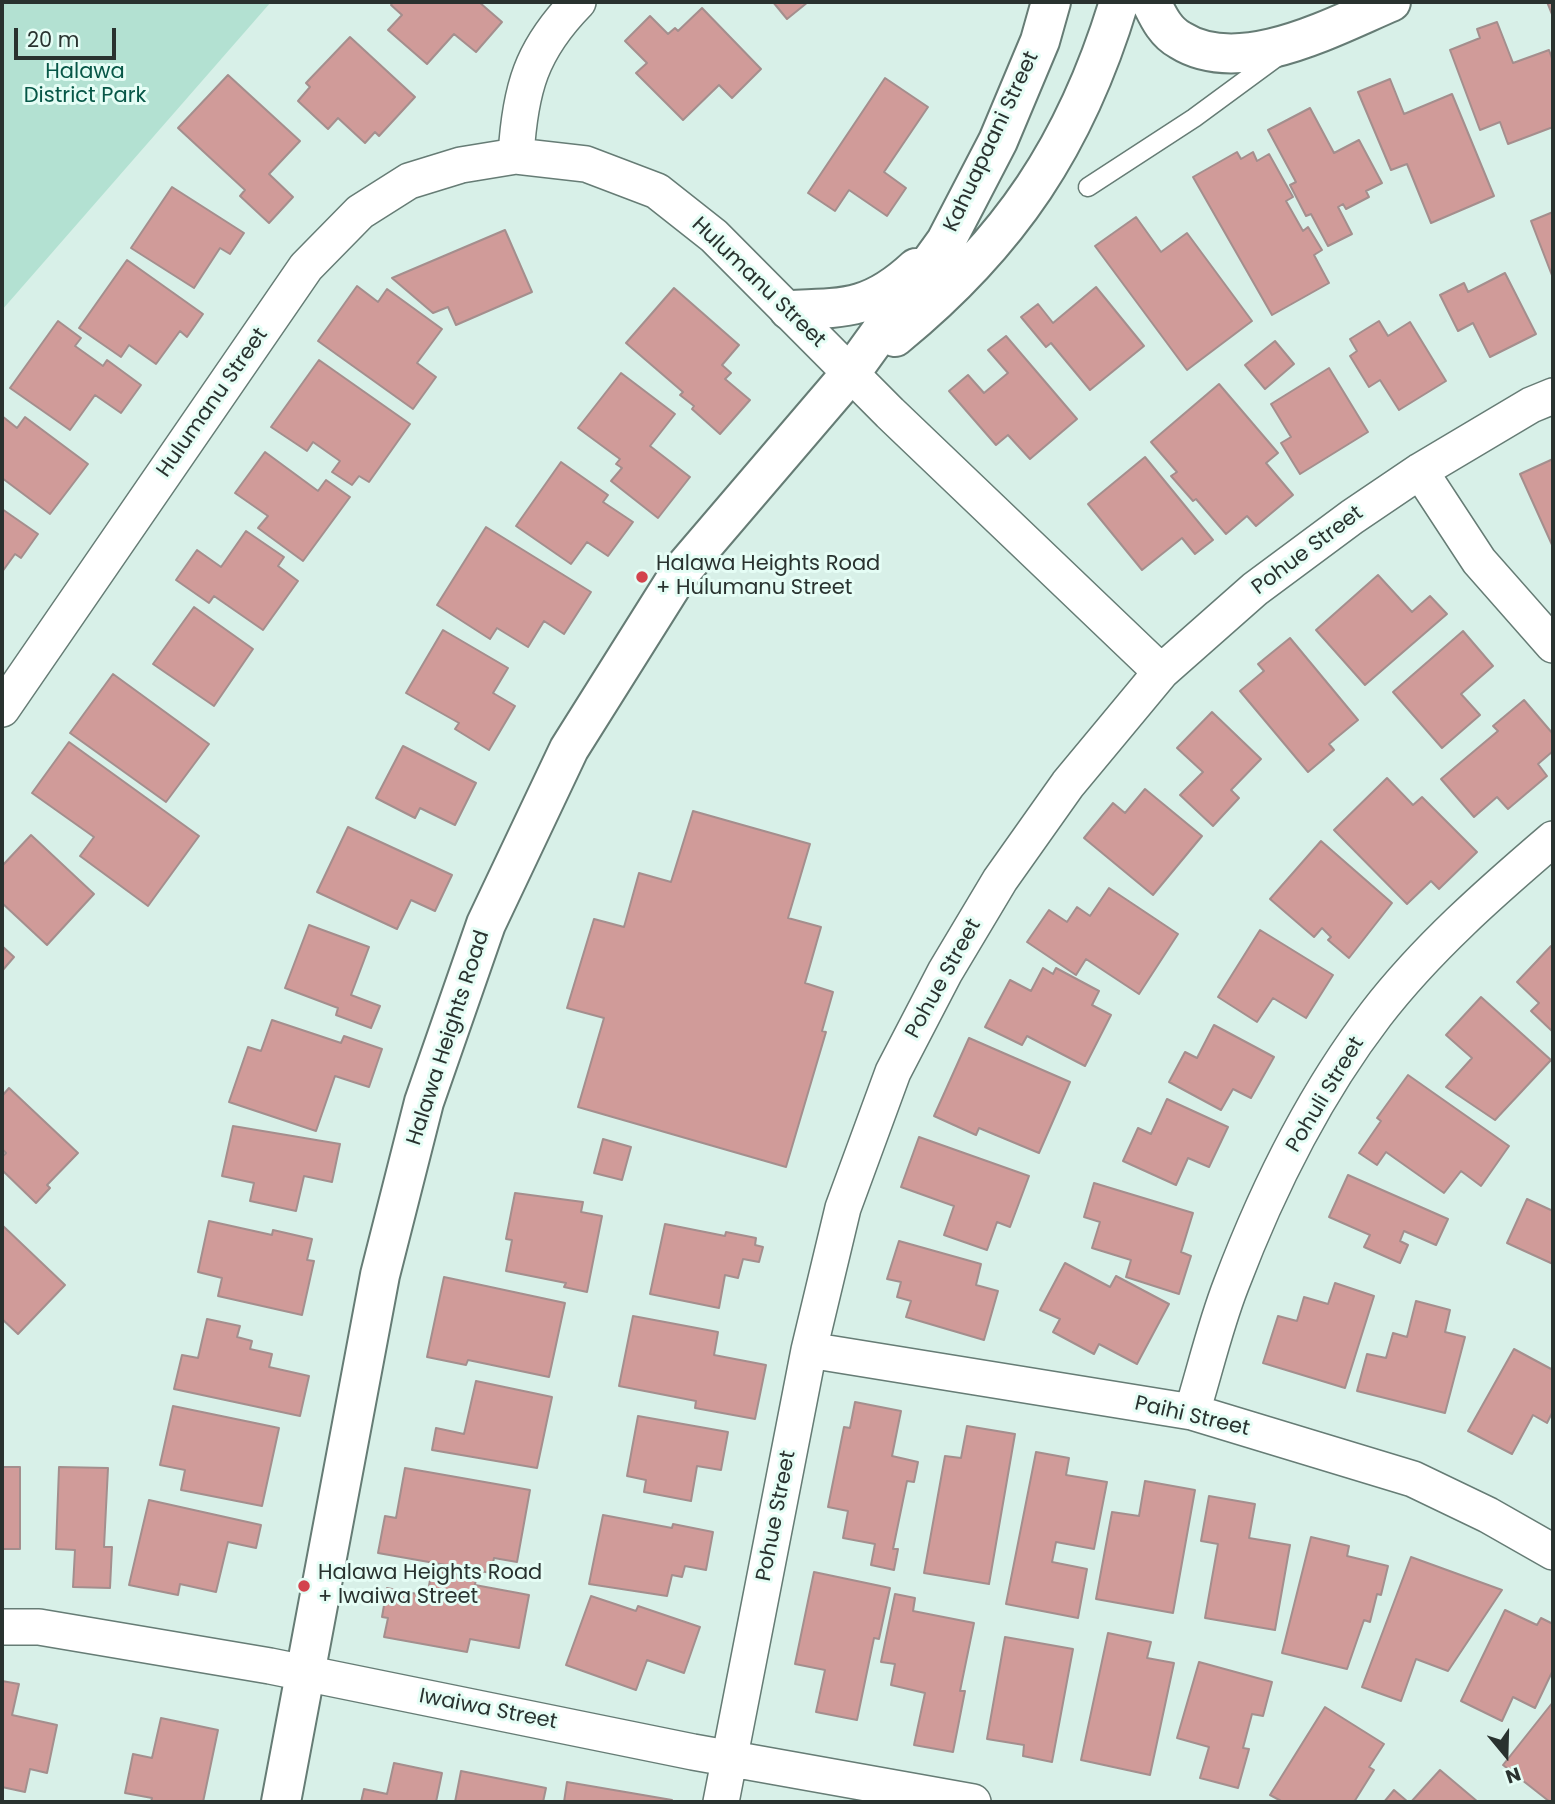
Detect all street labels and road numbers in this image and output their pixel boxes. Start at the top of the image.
street label: Kahuapaani Street [939,48,1045,236]
street label: Hulumanu Street [686,213,830,353]
street label: Hulumanu Street [152,324,274,482]
street label: Pohue Street [1247,501,1369,601]
street label: Pohue Street [901,915,987,1043]
street label: Halawa Heights Road [402,927,496,1149]
street label: Pohuli Street [1282,1033,1370,1157]
street label: Paihi Street [1132,1392,1252,1442]
street label: Pohue Street [752,1449,802,1583]
street label: Iwaiwa Street [417,1684,559,1736]

